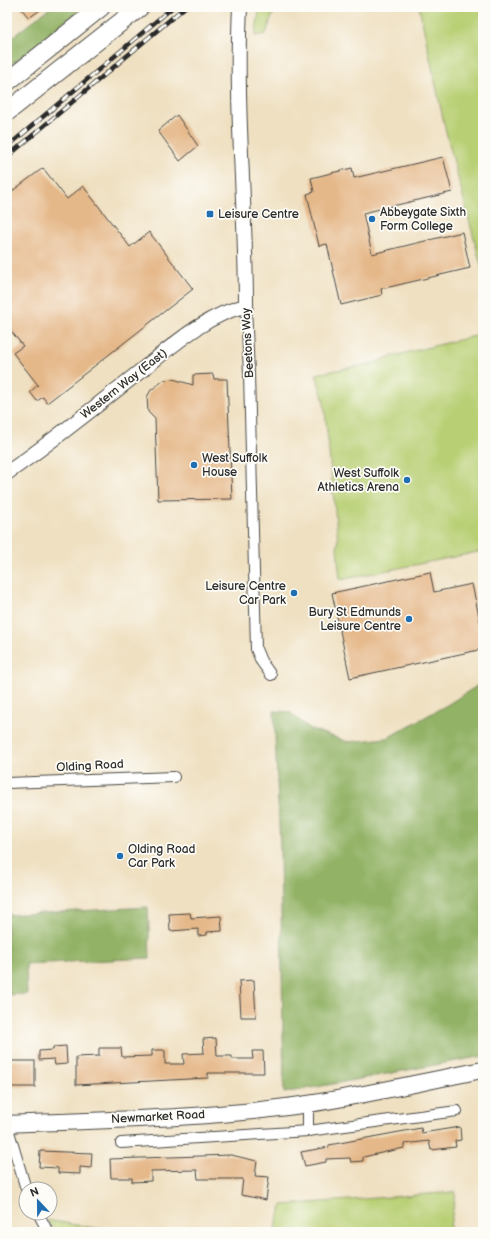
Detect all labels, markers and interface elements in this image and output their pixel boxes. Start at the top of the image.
place label: Abbeygate Sixth Form College [380,205,466,234]
place label: Leisure Centre [218,207,299,222]
marker: Leisure Centre [205,209,215,219]
marker: Abbeygate Sixth Form College [367,214,377,224]
street label: Beetons Way [239,307,257,379]
street label: Western Way (East) [78,346,170,422]
place label: West Suffolk House [202,451,267,480]
marker: West Suffolk House [189,460,199,470]
place label: West Suffolk Athletics Arena [317,466,399,495]
marker: West Suffolk Athletics Arena [402,475,412,485]
place label: Leisure Centre Car Park [205,579,286,608]
marker: Leisure Centre Car Park [289,588,299,598]
place label: Bury St Edmunds Leisure Centre [308,605,401,634]
marker: Bury St Edmunds Leisure Centre [404,614,414,624]
street label: Olding Road [56,757,124,775]
place label: Olding Road Car Park [128,842,195,871]
marker: Olding Road Car Park [115,851,125,861]
street label: Newmarket Road [111,1107,205,1127]
north arrow [18,1181,58,1221]
text: N [28,1185,41,1200]

